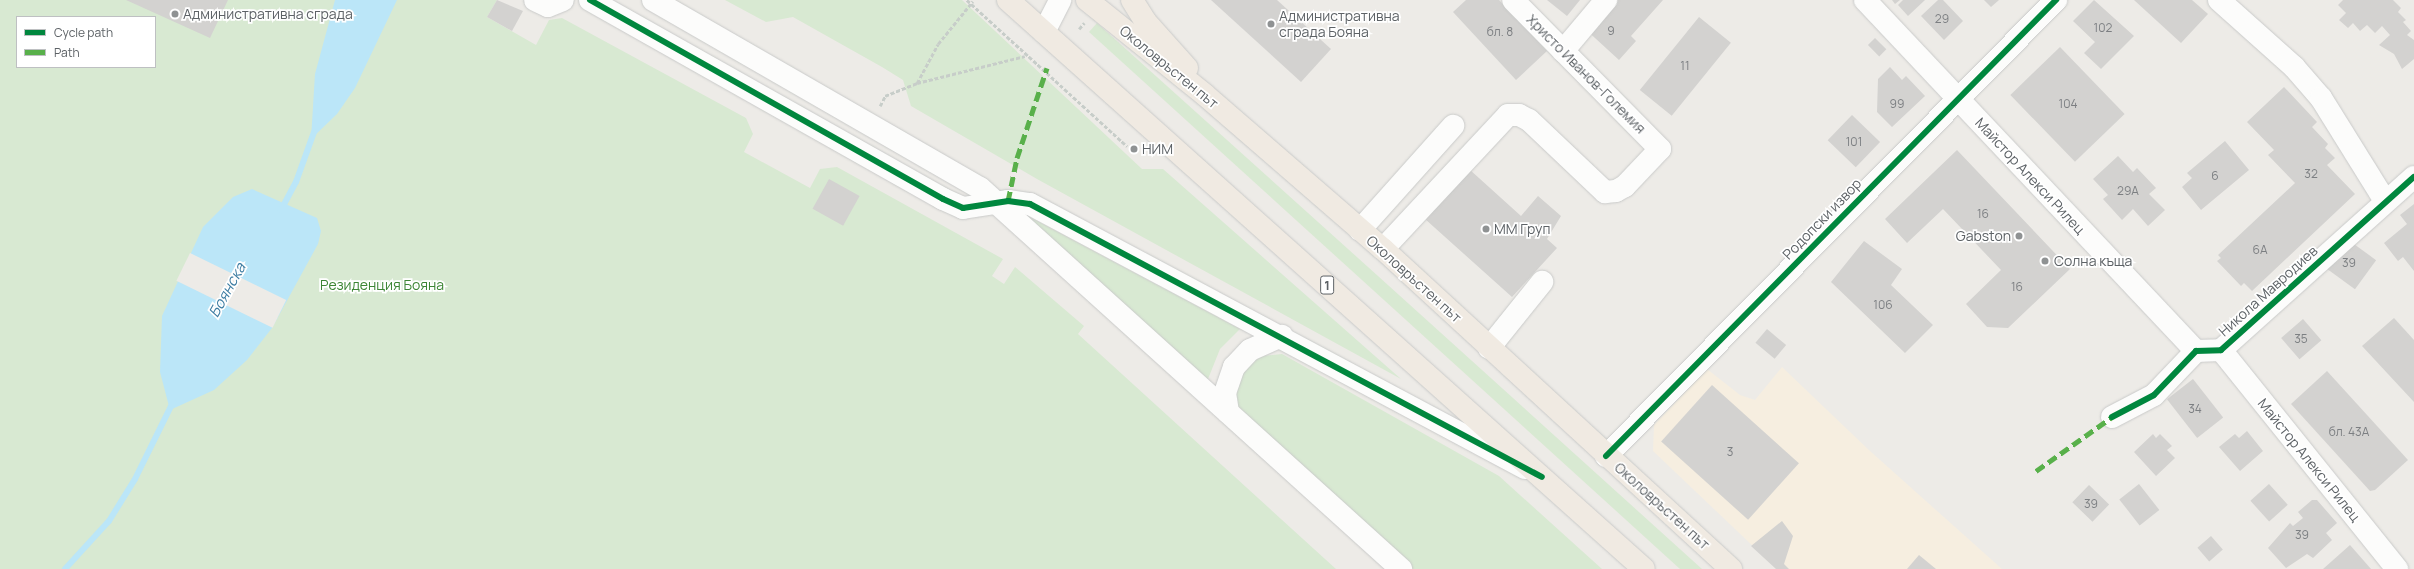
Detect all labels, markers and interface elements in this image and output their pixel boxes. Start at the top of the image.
place label: Административна сграда [183,6,353,22]
place label: Административна сграда Бояна [1279,8,1399,40]
marker: Административна сграда [170,9,180,19]
street label: Христо Иванов-Големия [1523,11,1649,137]
house number: 29 [1935,12,1949,26]
legend [16,16,156,68]
marker: Административна сграда Бояна [1266,19,1276,29]
house number: 102 [2094,21,2112,35]
street label: Околовръстен път [1116,22,1222,112]
text: Cycle path [54,24,113,41]
house number: 9 [1607,24,1615,38]
house number: бл. 8 [1487,25,1513,39]
text: Path [54,44,80,61]
house number: 11 [1680,59,1690,73]
house number: 99 [1890,97,1904,111]
house number: 104 [2058,97,2078,111]
street label: Майстор Алекси Рилец [1972,114,2088,238]
house number: 101 [1846,135,1862,149]
place label: НИМ [1142,141,1173,157]
marker: НИМ [1129,144,1139,154]
house number: 32 [2304,167,2318,181]
house number: 6 [2211,169,2219,183]
street label: Родопски извор [1779,175,1865,263]
house number: 29А [2117,184,2139,198]
house number: 16 [1977,207,1989,221]
place label: ММ Груп [1494,221,1550,237]
marker: ММ Груп [1481,224,1491,234]
place label: Gabston [1956,228,2011,244]
marker: Gabston [2014,231,2024,241]
street label: Околовръстен път [1363,232,1465,326]
street label: Никола Мавродиев [2215,242,2321,340]
house number: 6А [2252,243,2268,257]
place label: Солна къща [2054,253,2132,269]
marker: Солна къща [2039,255,2051,267]
house number: 39 [2342,256,2356,270]
water label: Боянска [205,260,249,320]
road number: 1 [1320,274,1334,296]
park label: Резиденция Бояна [320,277,444,293]
house number: 16 [2011,280,2023,294]
house number: 106 [1873,298,1893,312]
house number: 35 [2294,332,2308,346]
street label: Майстор Алекси Рилец [2254,395,2364,525]
house number: 34 [2188,402,2202,416]
house number: бл. 43А [2329,425,2369,439]
house number: 3 [1727,445,1733,459]
street label: Околовръстен път [1611,459,1713,553]
house number: 39 [2084,497,2098,511]
house number: 39 [2295,528,2309,542]

